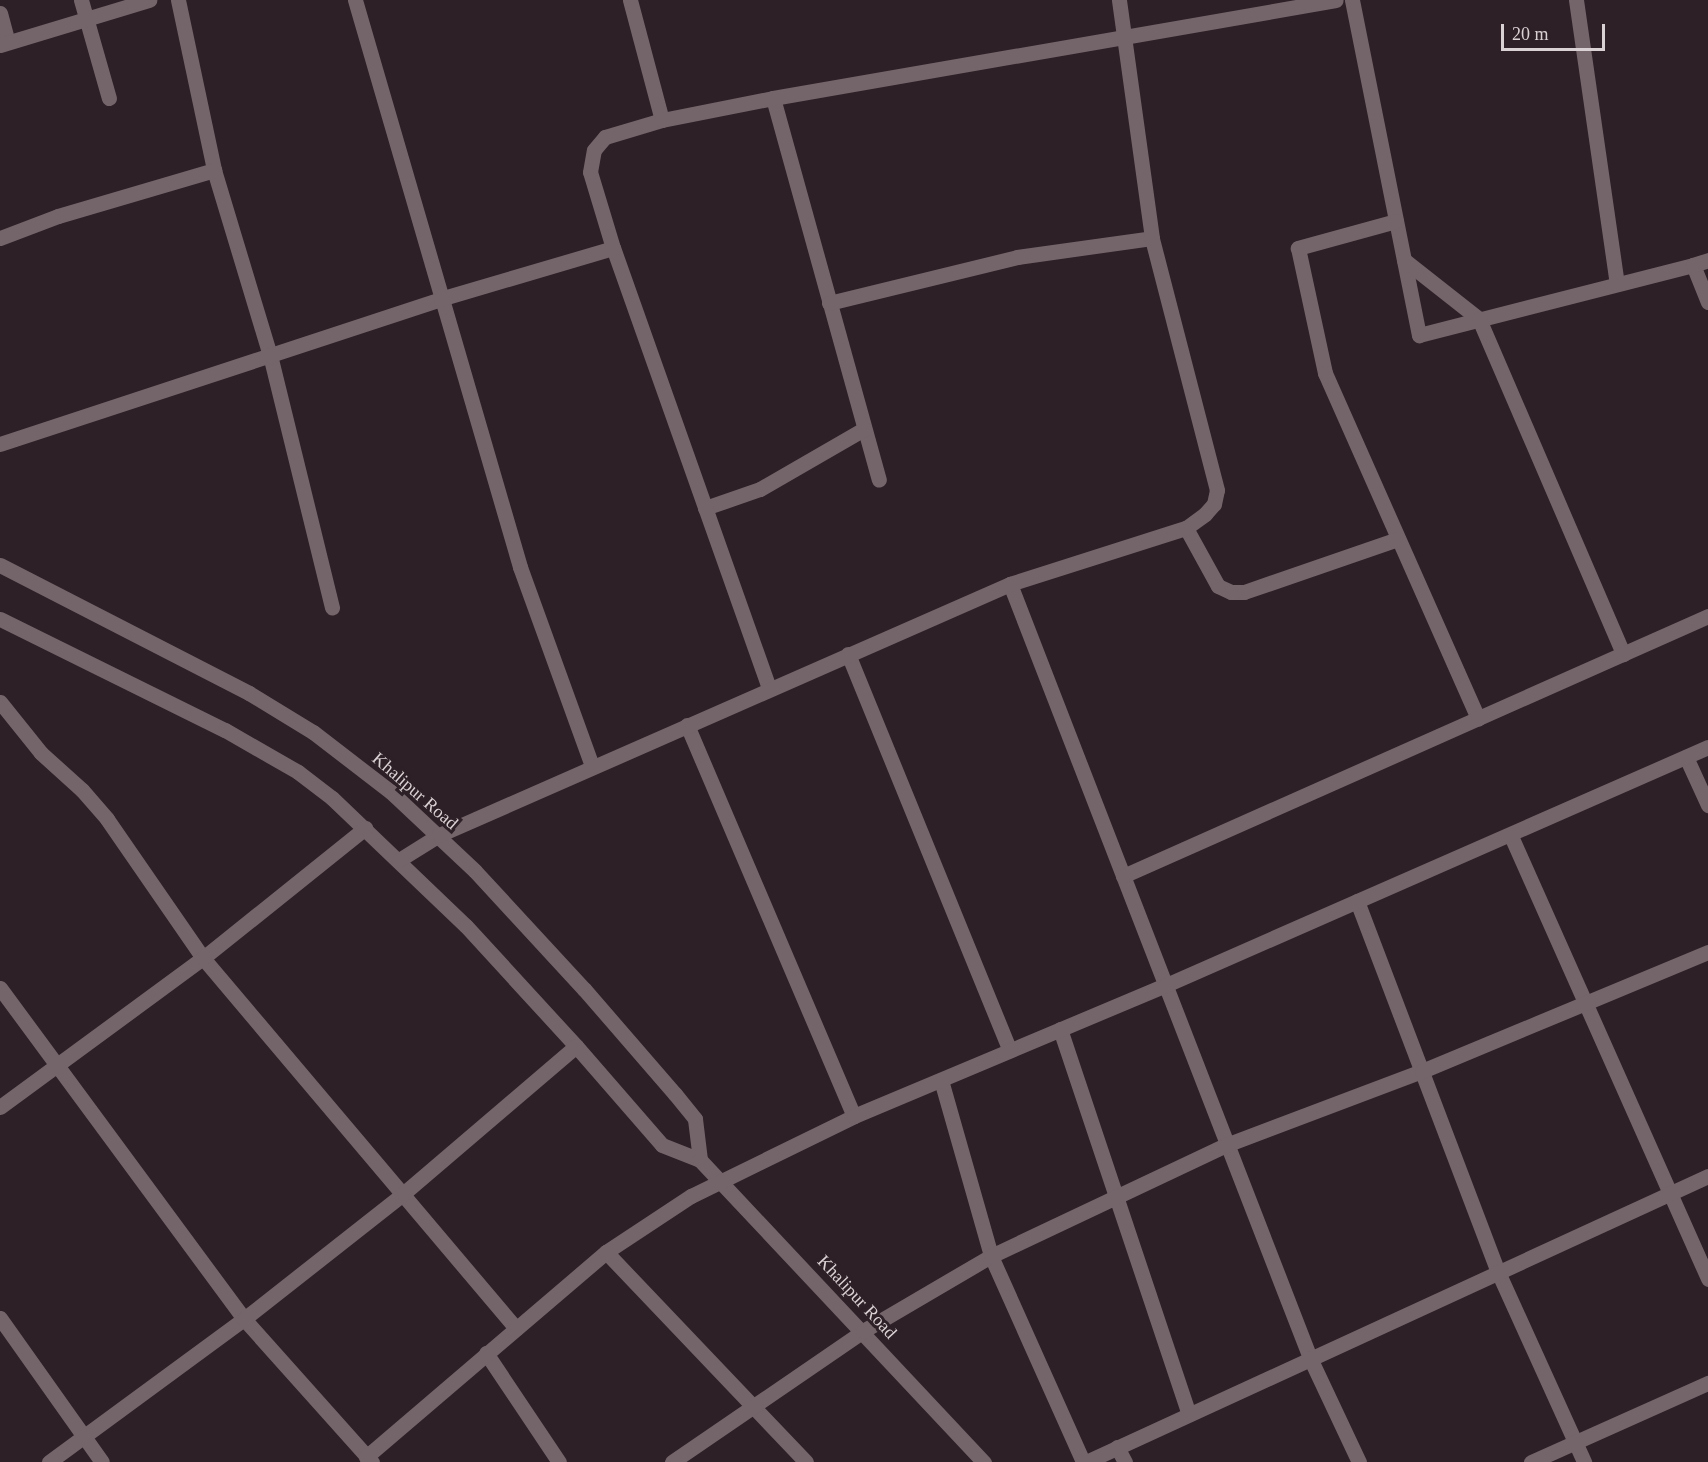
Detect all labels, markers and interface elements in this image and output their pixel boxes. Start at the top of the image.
scale bar [1504,12,1608,50]
text: 20 m [1512,24,1549,44]
street label: Khalipur Road [368,748,462,834]
street label: Khalipur Road [813,1251,901,1343]

